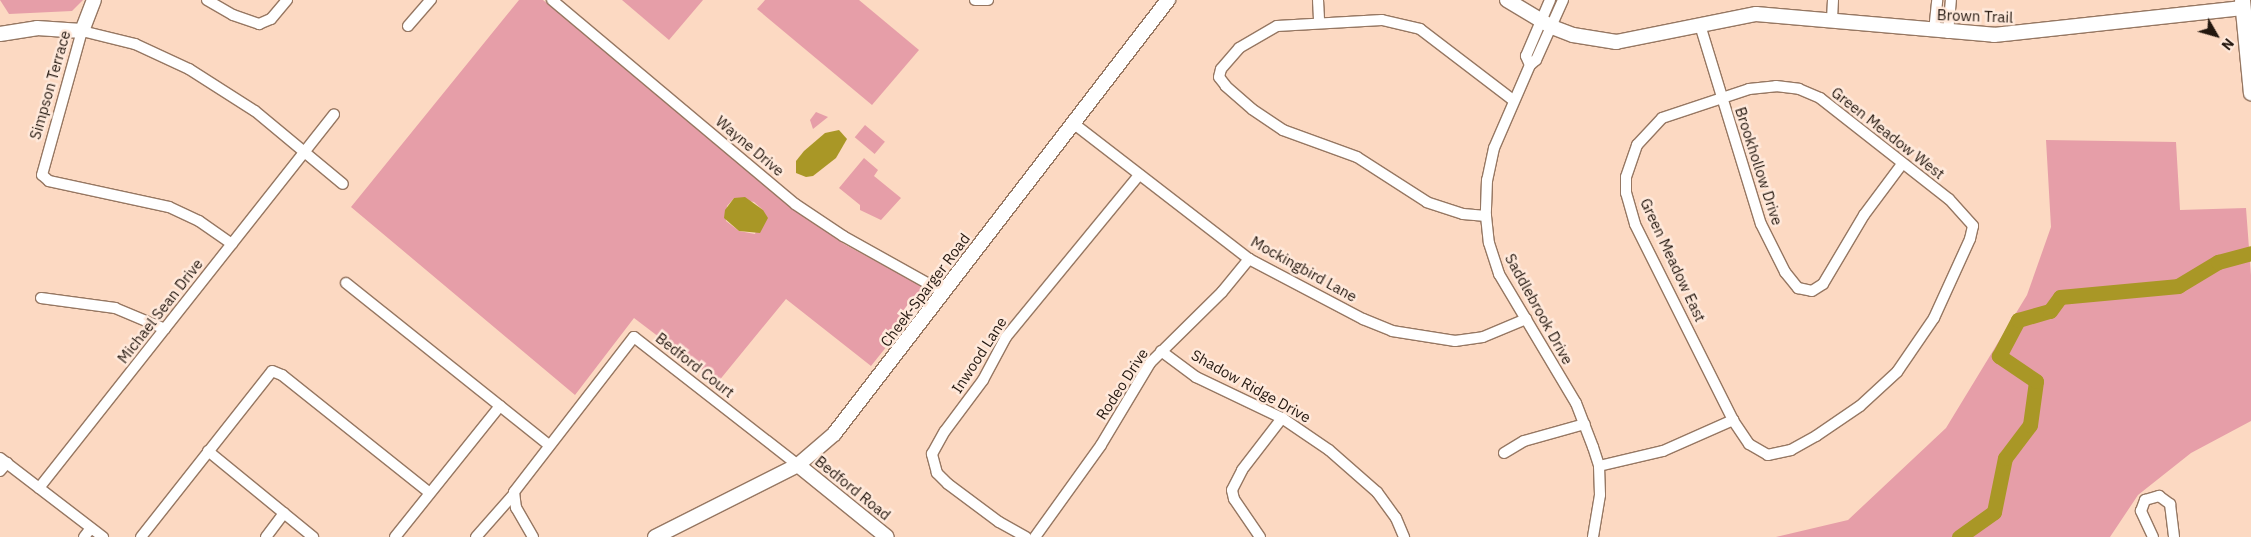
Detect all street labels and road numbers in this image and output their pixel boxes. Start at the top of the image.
street label: Brown Trail [1937,6,2013,26]
street label: Simpson Terrace [26,28,74,142]
street label: Green Meadow West [1828,83,1948,183]
street label: Brookhollow Drive [1731,105,1787,227]
street label: Wayne Drive [712,112,788,180]
street label: Green Meadow East [1637,195,1709,325]
street label: Cheek-Sparger Road [876,230,974,350]
street label: Mockingbird Lane [1248,232,1360,306]
street label: Saddlebrook Drive [1501,251,1577,367]
street label: Michael Sean Drive [114,255,206,367]
street label: Inwood Lane [948,314,1010,396]
street label: Bedford Court [652,329,738,401]
street label: Rodeo Drive [1092,345,1152,423]
street label: Shadow Ridge Drive [1188,346,1314,426]
street label: Bedford Road [812,452,894,524]

